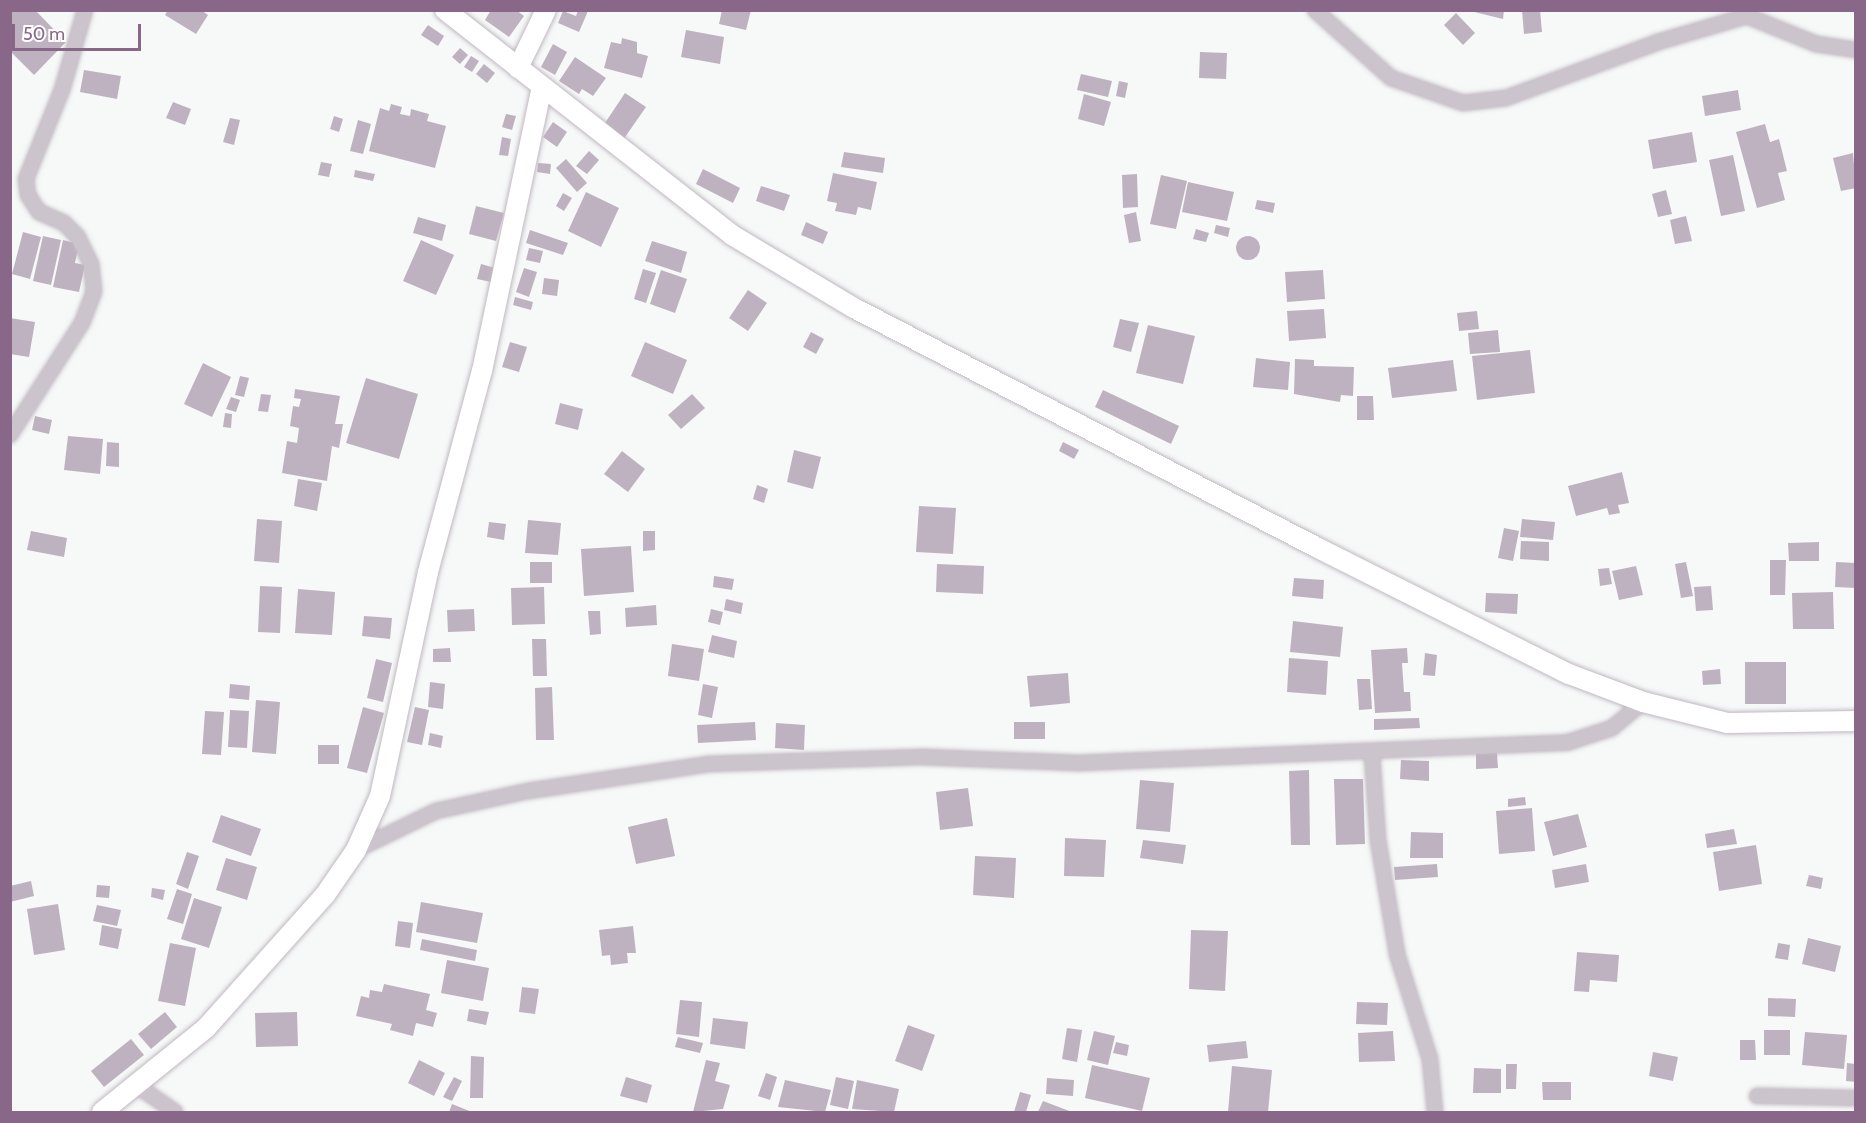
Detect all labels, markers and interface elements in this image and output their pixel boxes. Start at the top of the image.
scale bar [15,12,144,50]
text: 50 m [23,23,65,45]

